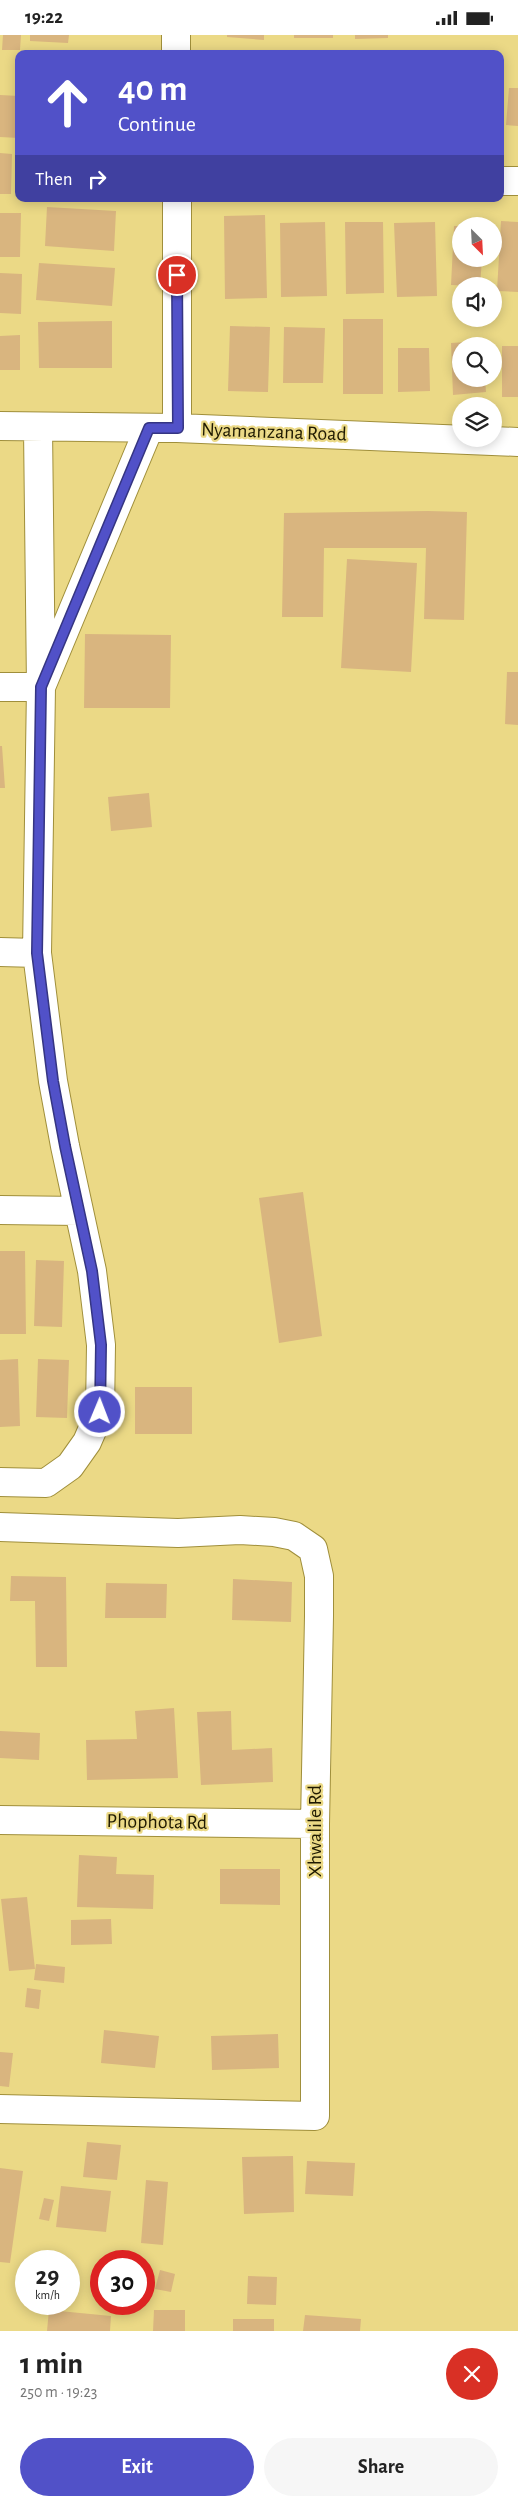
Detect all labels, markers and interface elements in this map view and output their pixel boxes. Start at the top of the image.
text: 19:22 [25,8,63,27]
icon: ahead [35,70,100,135]
text: 40 m [118,72,187,107]
text: Continue [118,113,196,135]
icon: right [83,165,111,193]
text: Then [35,170,73,189]
north arrow [452,217,502,267]
map controls [452,217,502,447]
pin [156,254,198,296]
icon: arrive [163,261,191,289]
button: sound [452,277,502,327]
button: search [452,337,502,387]
button: layers [452,397,502,447]
street label: Nyamanzana Road [201,419,347,445]
position arrow [73,1385,125,1437]
street label: Xhwalile Rd [305,1785,325,1877]
street label: Phophota Rd [106,1811,208,1833]
speed limit sign: 30 [90,2250,155,2315]
text: 29 [36,2264,59,2289]
text: km/h [35,2289,60,2301]
button: close [446,2348,498,2400]
text: 1 min [20,2349,83,2379]
text: 250 m · 19:23 [20,2384,97,2400]
button: Exit [20,2438,254,2496]
button: Share [264,2438,498,2496]

